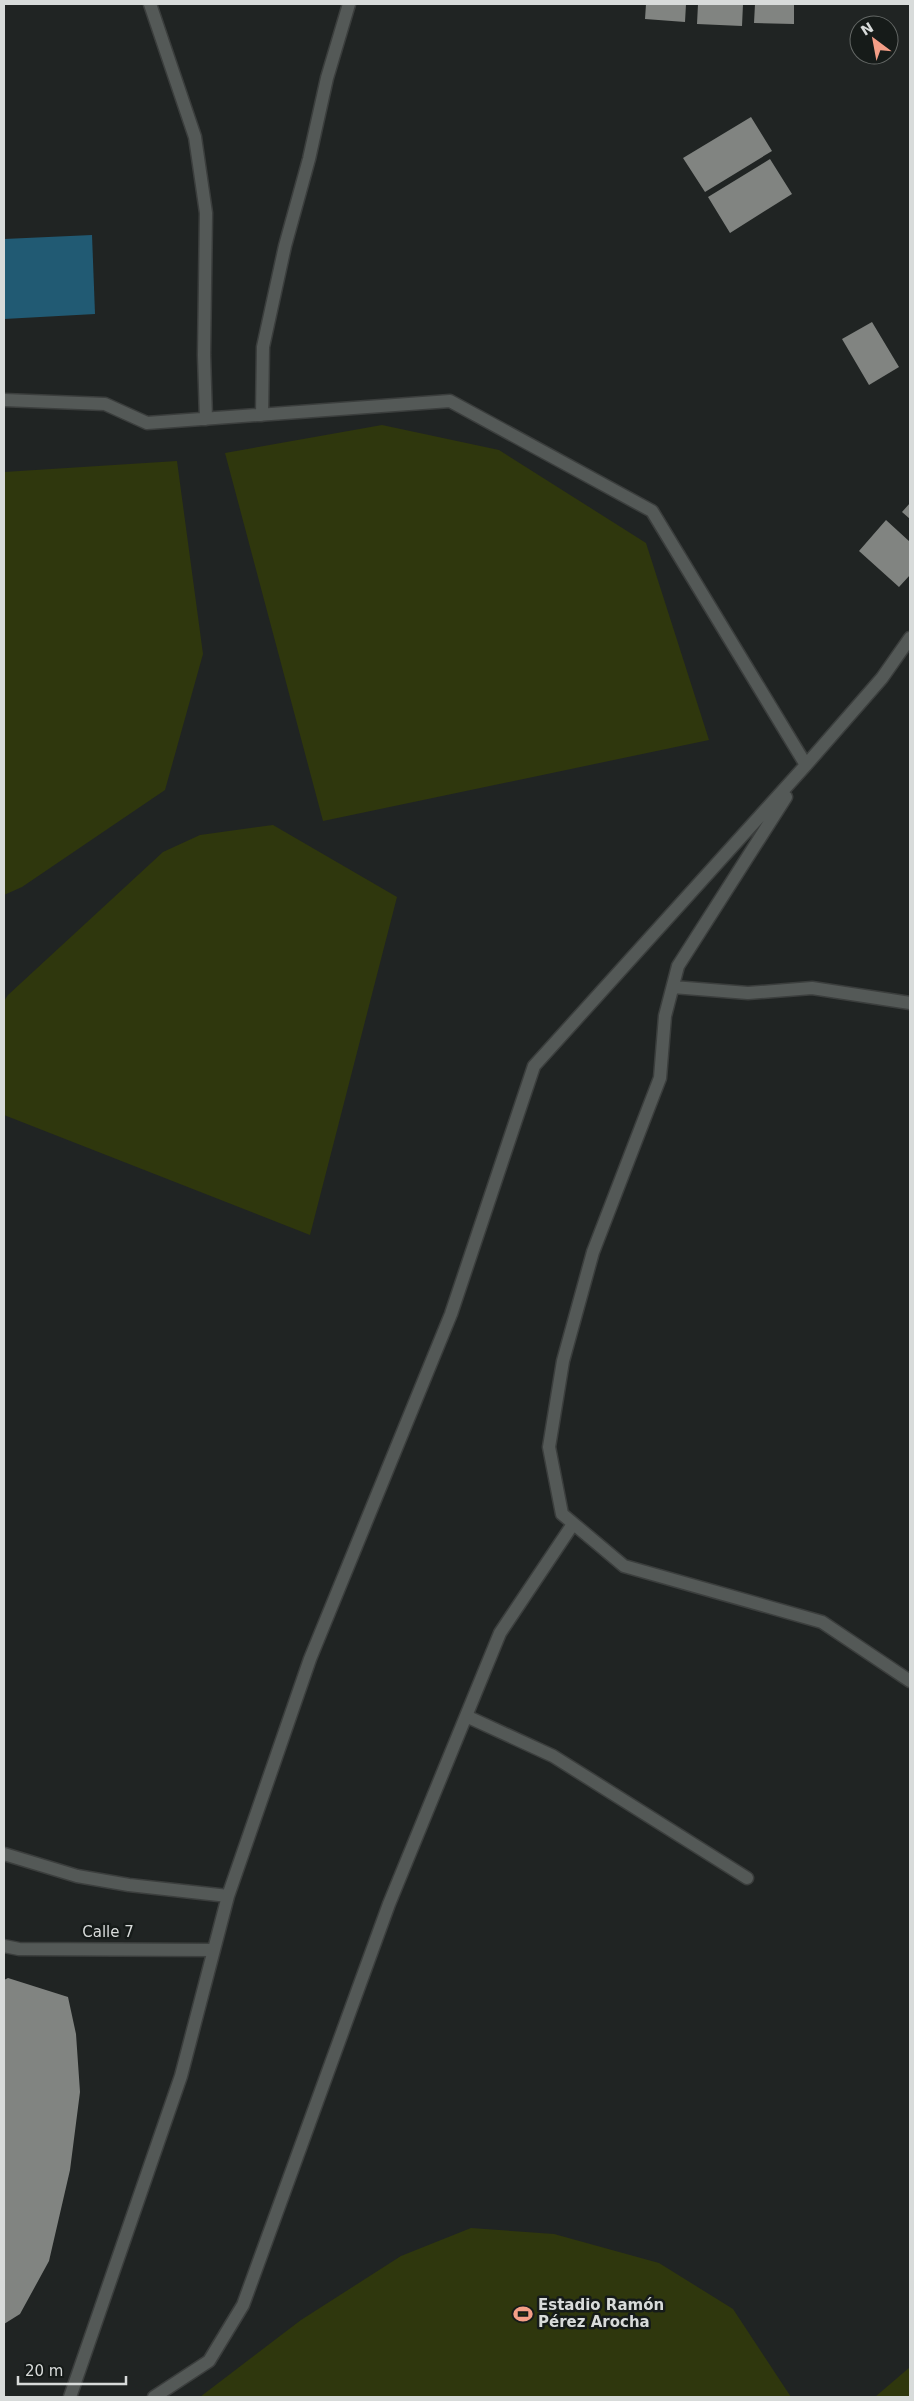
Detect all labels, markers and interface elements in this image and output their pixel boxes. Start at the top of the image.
north arrow [849,15,899,65]
text: N [858,19,876,39]
street label: Calle 7 [82,1923,134,1941]
place label: Estadio Ramón Pérez Arocha [538,2296,664,2331]
sports icon: Estadio Ramón Pérez Arocha [512,2303,534,2325]
scale bar [18,2354,125,2386]
text: 20 m [25,2362,63,2380]

